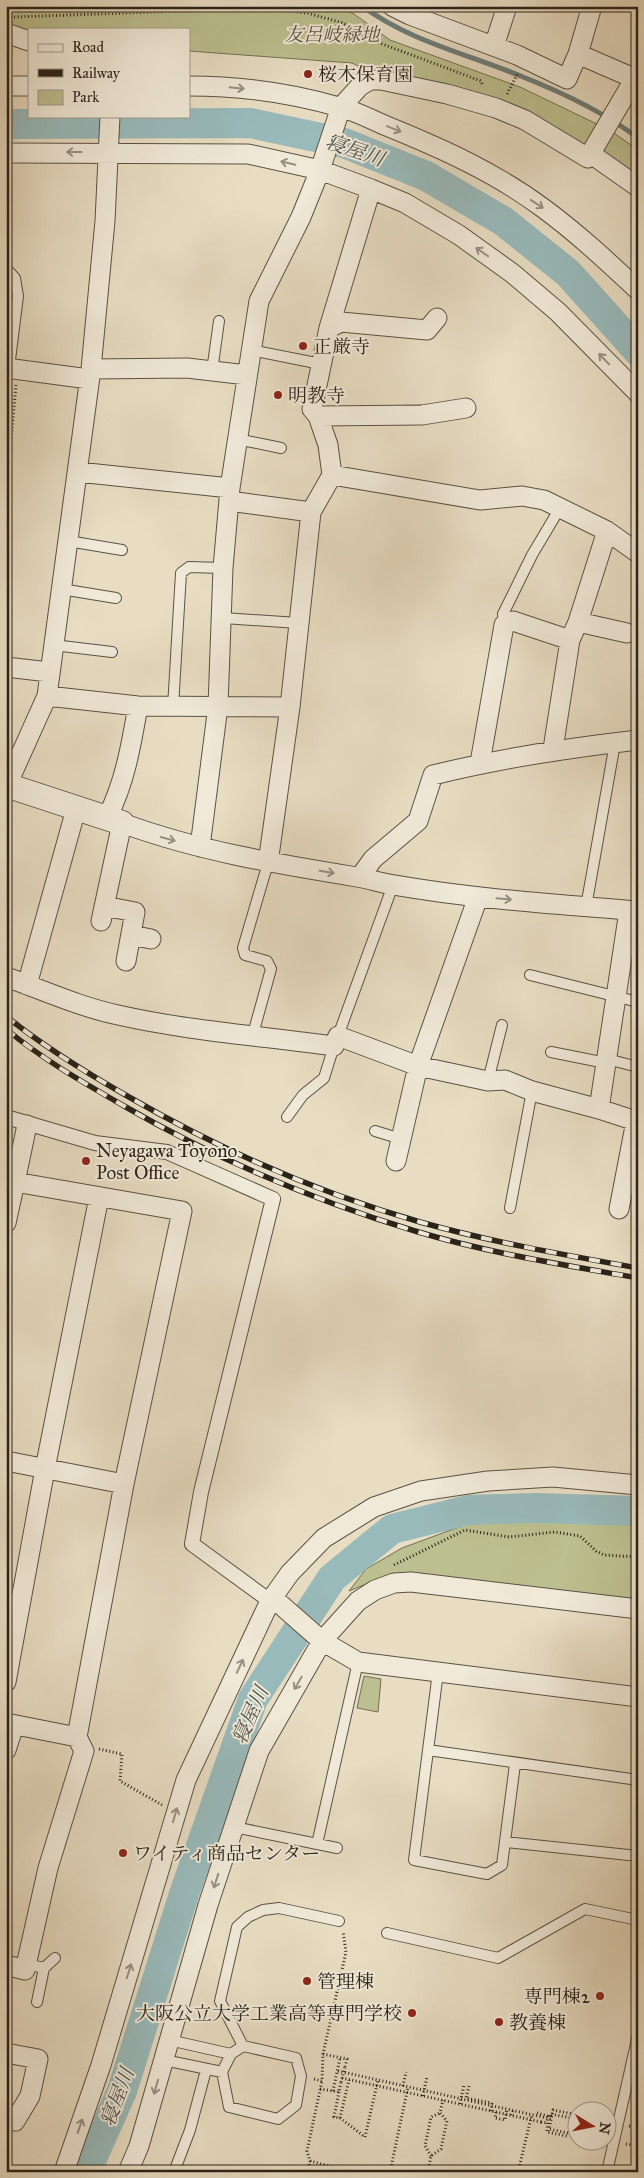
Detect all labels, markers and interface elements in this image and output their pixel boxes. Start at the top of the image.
park label: 友呂岐緑地 [284,23,381,46]
legend [28,28,190,118]
text: Road [72,38,104,56]
place label: 桜木保育園 [318,63,413,86]
text: Railway [72,64,121,82]
marker: 桜木保育園 [302,68,314,80]
one-way arrow [229,83,245,93]
text: Park [72,88,99,106]
one-way arrow [386,124,401,134]
water label: 寝屋川 [323,129,389,172]
one-way arrow [66,147,82,157]
one-way arrow [280,158,296,167]
one-way arrow [530,199,544,209]
one-way arrow [476,246,489,257]
place label: 正厳寺 [313,335,370,358]
marker: 正厳寺 [297,340,309,352]
one-way arrow [598,352,610,365]
place label: 明教寺 [288,384,345,407]
marker: 明教寺 [272,389,284,401]
one-way arrow [159,834,175,844]
one-way arrow [318,867,334,877]
one-way arrow [496,894,512,904]
place label: Neyagawa Toyono Post Office [96,1139,237,1184]
marker: Neyagawa Toyono Post Office [80,1155,92,1167]
one-way arrow [235,1659,245,1674]
one-way arrow [293,1676,303,1690]
water label: 寝屋川 [227,1681,274,1747]
one-way arrow [171,1807,181,1823]
place label: ワイティ商品センター [133,1842,320,1865]
marker: ワイティ商品センター [117,1847,129,1859]
one-way arrow [211,1872,220,1888]
one-way arrow [125,1963,135,1979]
place label: 管理棟 [317,1970,374,1993]
marker: 管理棟 [301,1975,313,1987]
place label: 専門棟2 [524,1985,591,2008]
marker: 専門棟2 [594,1990,606,2002]
place label: 大阪公立大学工業高等専門学校 [136,2002,402,2025]
marker: 大阪公立大学工業高等専門学校 [406,2007,418,2019]
place label: 教養棟 [509,2011,566,2034]
marker: 教養棟 [493,2016,505,2028]
water label: 寝屋川 [95,2063,140,2129]
one-way arrow [151,2079,160,2095]
north arrow [566,2100,616,2150]
one-way arrow [76,2118,85,2134]
text: N [595,2121,614,2136]

